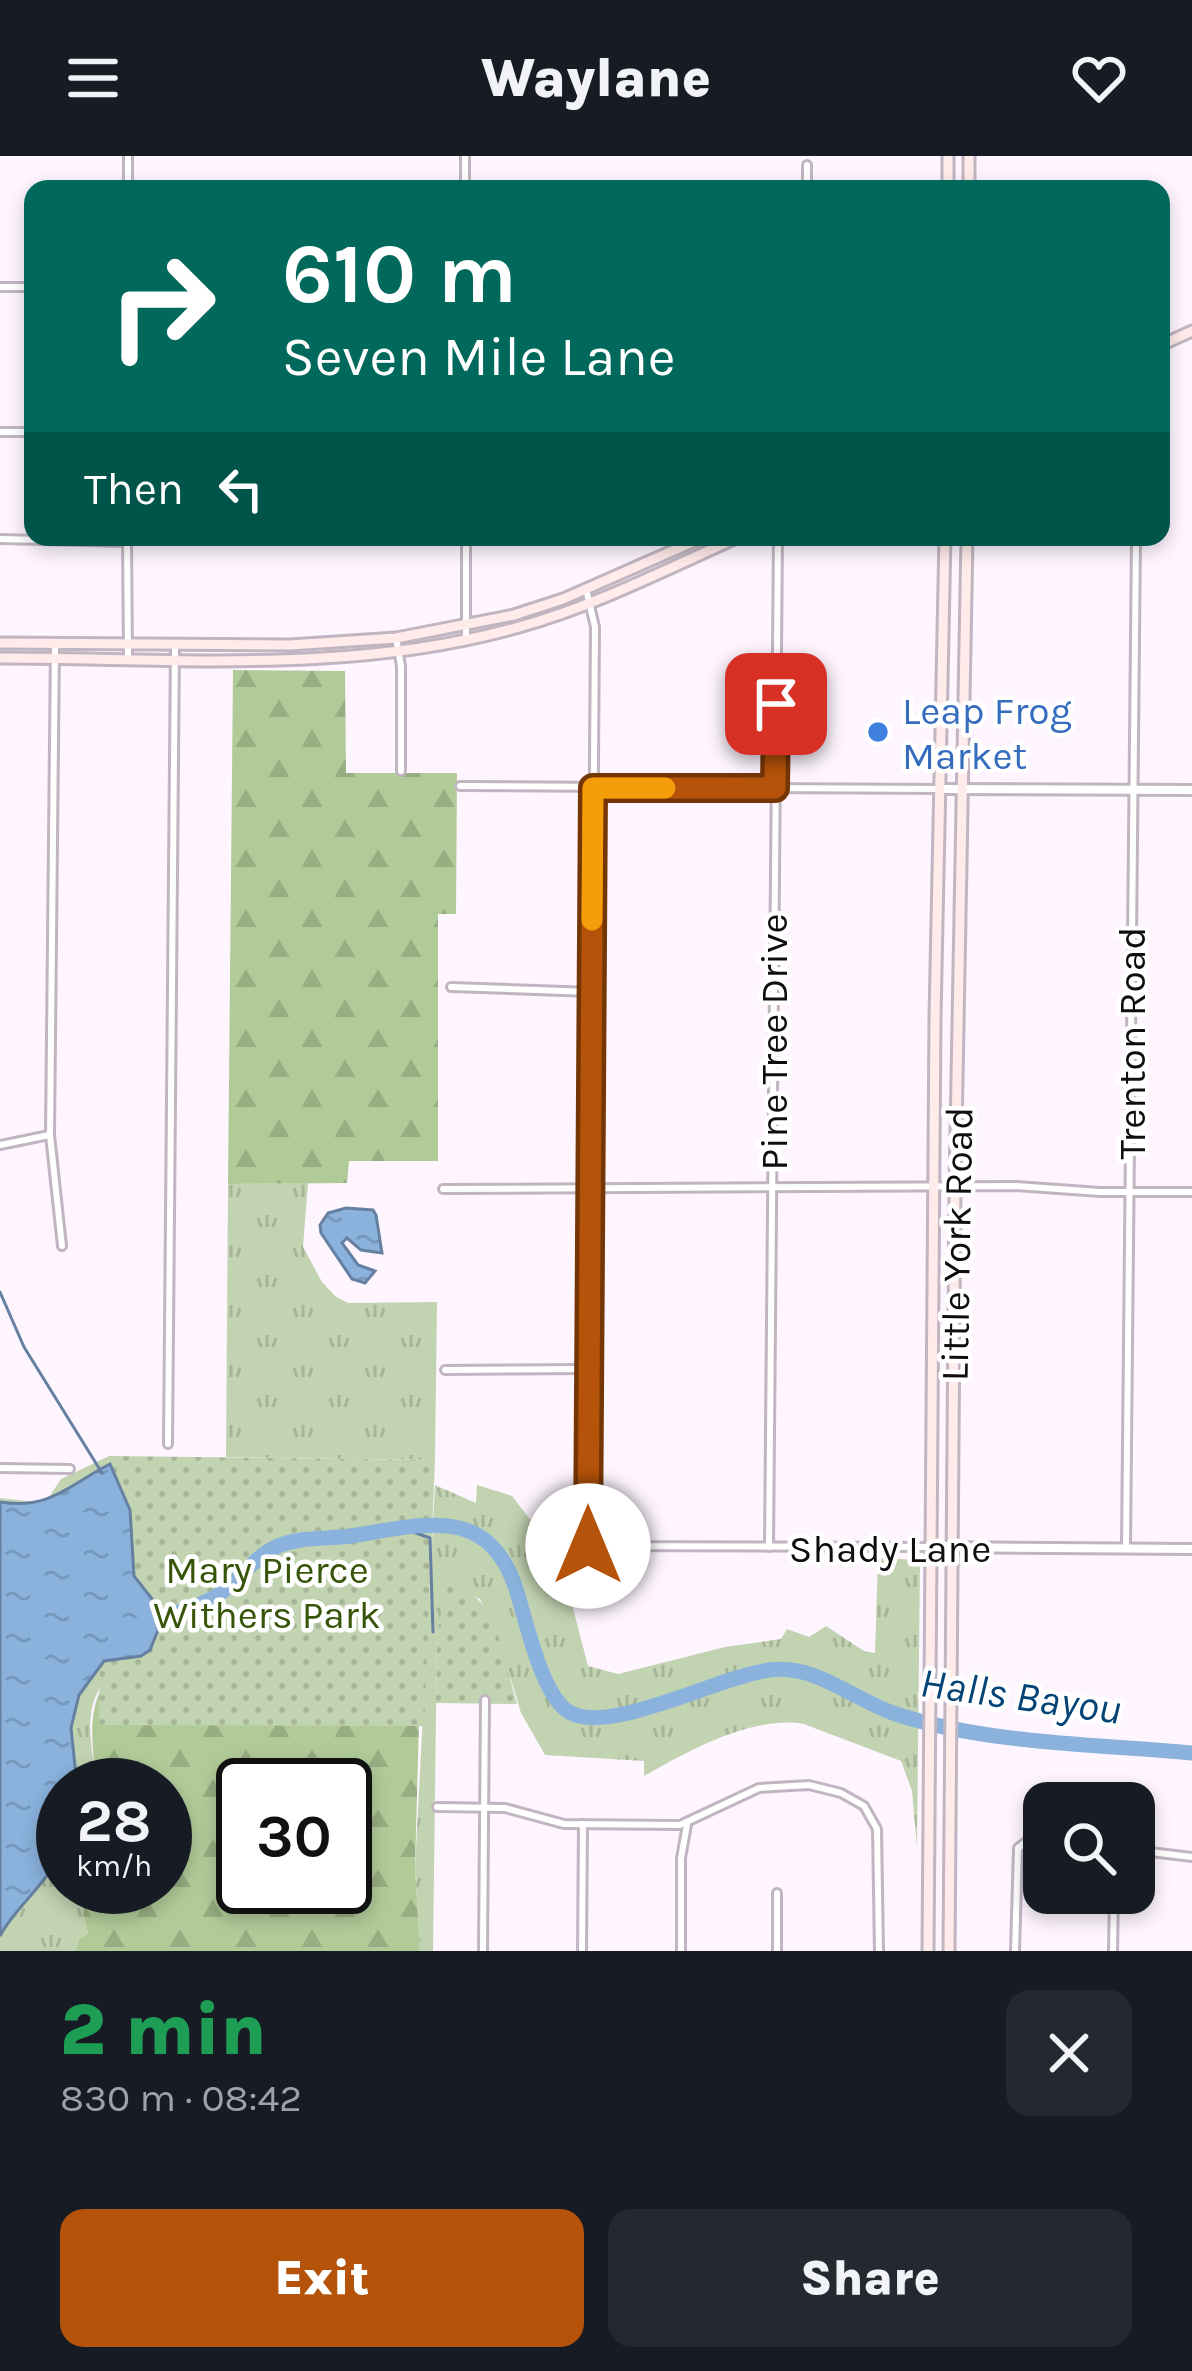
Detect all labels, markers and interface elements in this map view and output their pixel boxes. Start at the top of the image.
icon: menu [60,45,126,111]
icon: heart [1066,45,1132,111]
text: Waylane [481,46,711,110]
text: 610 m [282,225,517,323]
icon: right [84,228,240,384]
text: Seven Mile Lane [282,325,675,389]
icon: left [208,456,274,522]
text: Then [84,463,184,515]
pin [725,653,827,755]
icon: arrive [743,671,809,737]
place label: Leap Frog Market [902,688,1072,779]
marker: Leap Frog Market [865,719,891,745]
street label: Pine Tree Drive [751,913,797,1171]
street label: Trenton Road [1109,927,1155,1159]
street label: Little York Road [932,1106,982,1382]
position arrow [525,1483,651,1609]
street label: Shady Lane [789,1526,991,1572]
park label: Mary Pierce Withers Park [153,1547,381,1638]
water label: Halls Bayou [917,1657,1125,1735]
speed limit sign: 30 [216,1758,372,1914]
map controls [1023,1782,1155,1914]
button: search [1023,1782,1155,1914]
text: 28 [76,1786,152,1856]
text: km/h [76,1848,152,1884]
text: 2 min [60,1988,266,2072]
button: close [1006,1990,1132,2116]
text: 830 m · 08:42 [60,2075,302,2121]
button: Exit [60,2209,584,2347]
button: Share [608,2209,1132,2347]

